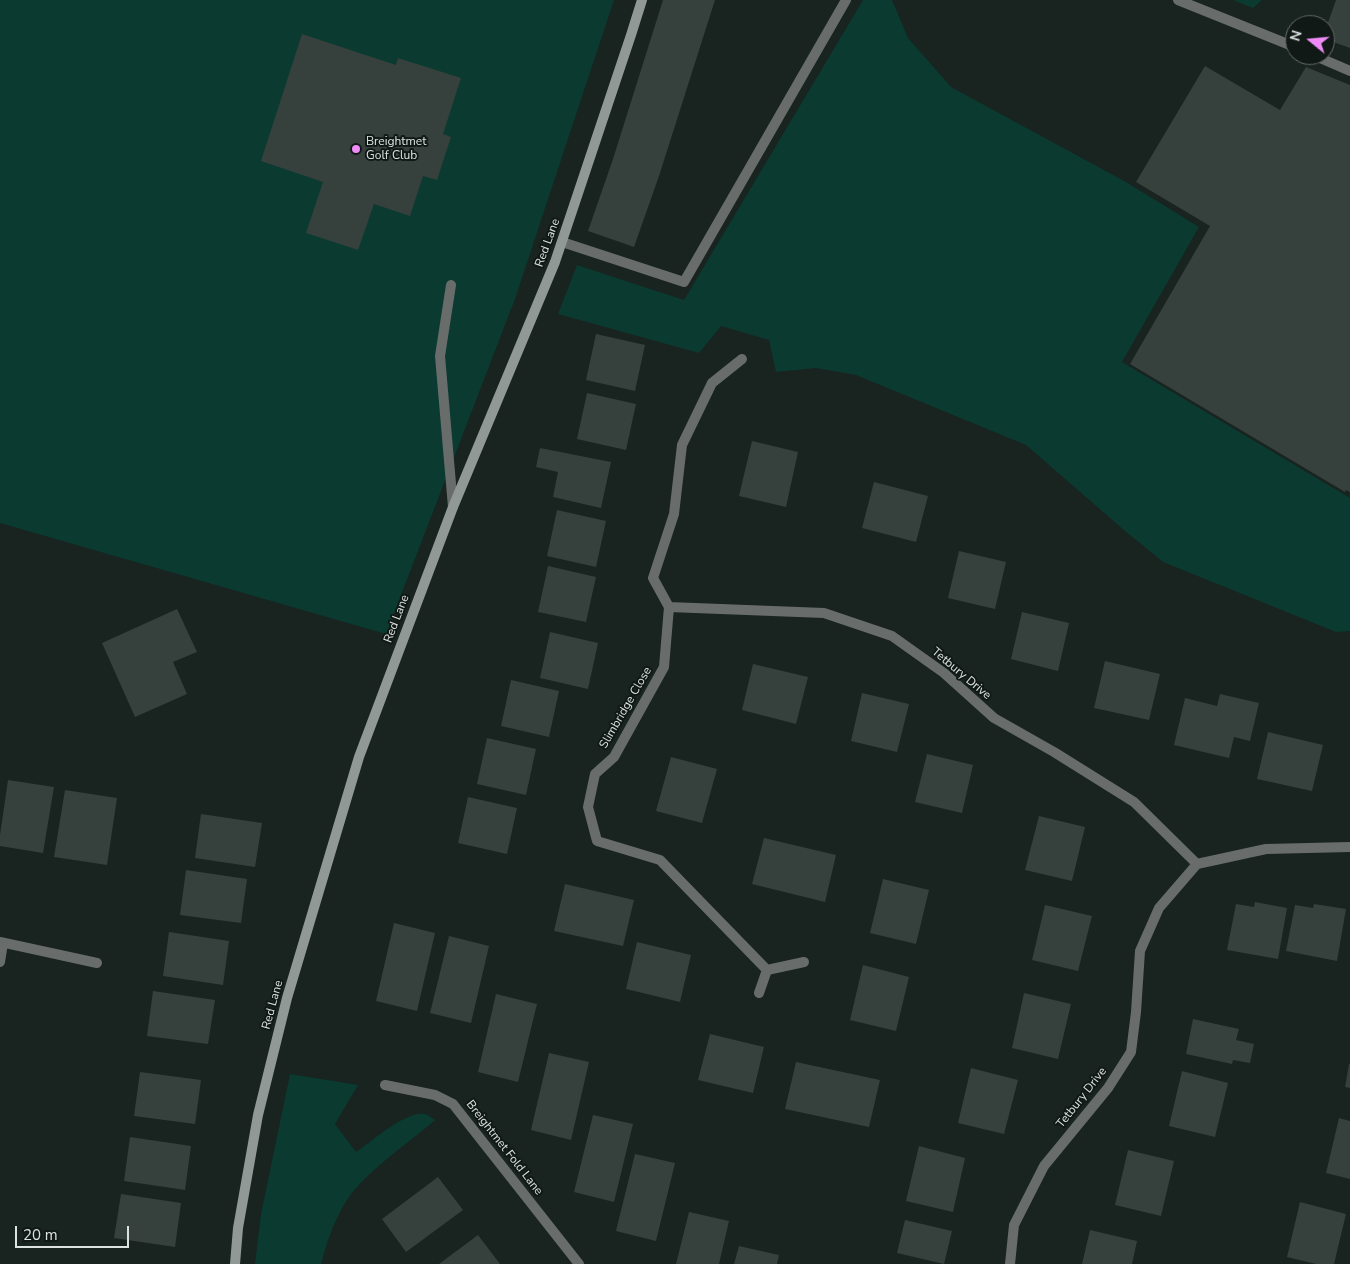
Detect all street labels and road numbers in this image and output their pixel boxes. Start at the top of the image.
street label: Red Lane [533,217,563,269]
street label: Red Lane [381,593,413,645]
street label: Tetbury Drive [928,645,994,703]
street label: Slimbridge Close [597,665,655,751]
street label: Red Lane [260,979,286,1031]
street label: Tetbury Drive [1054,1065,1110,1131]
street label: Breightmet Fold Lane [463,1098,545,1198]

